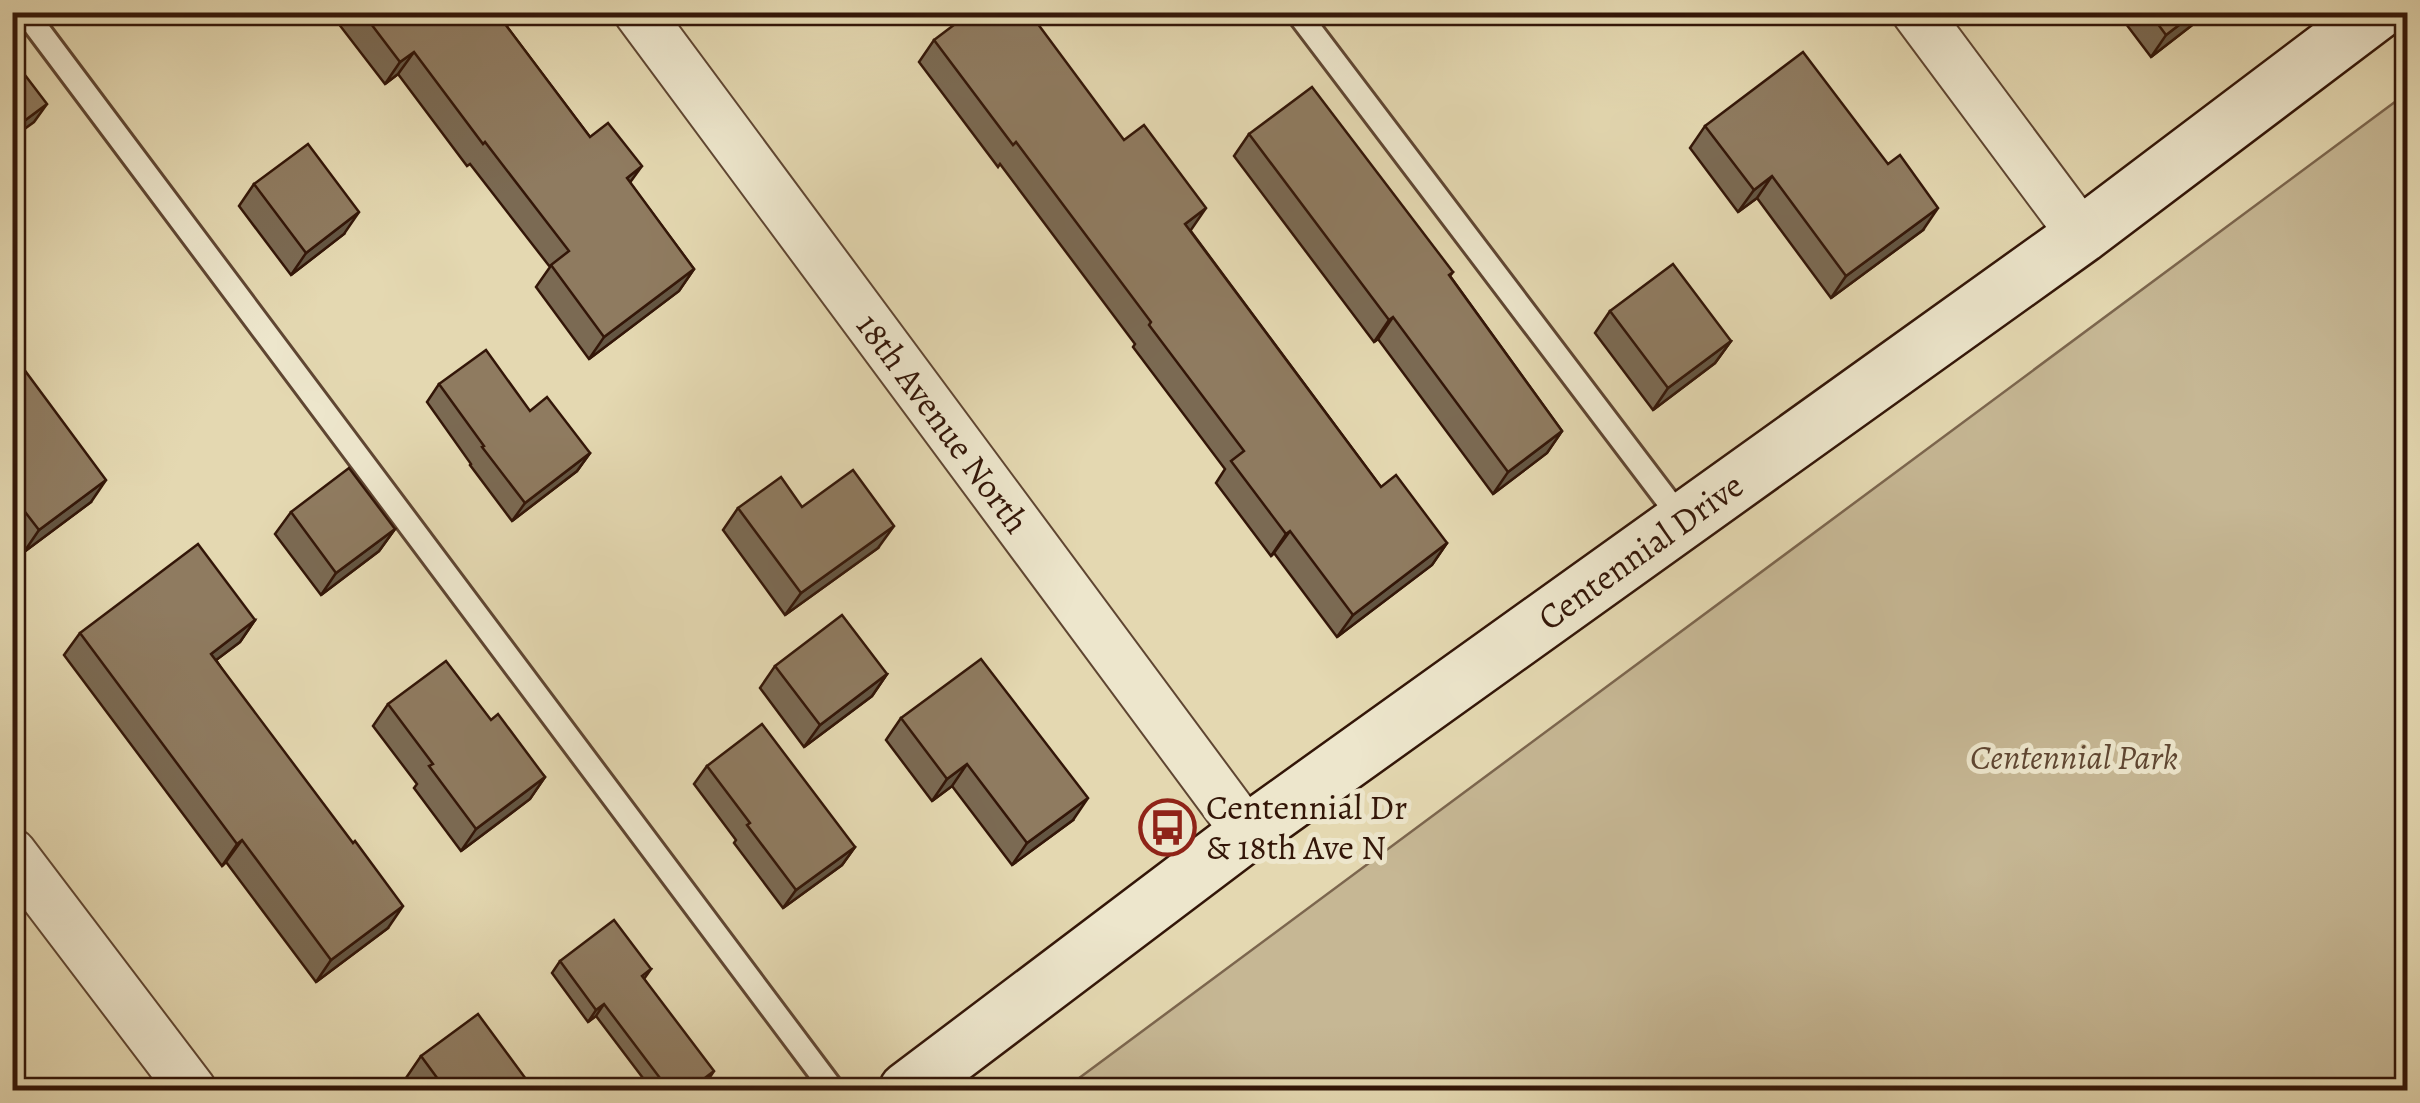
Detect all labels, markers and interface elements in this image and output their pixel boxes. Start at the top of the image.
street label: 18th Avenue North [845,303,1041,543]
street label: Centennial Drive [1528,461,1753,641]
park label: Centennial Park [1970,733,2178,781]
place label: Centennial Dr & 18th Ave N [1206,783,1407,871]
bus stop icon: Centennial Dr & 18th Ave N [1137,797,1197,857]

